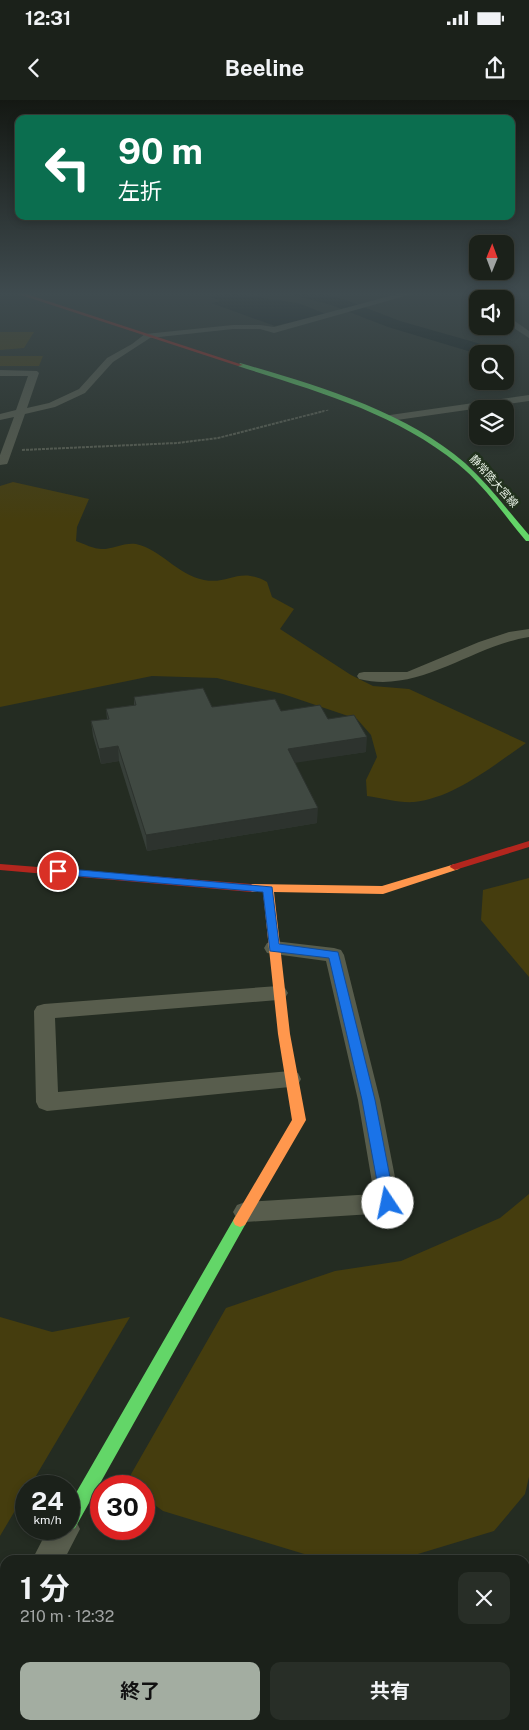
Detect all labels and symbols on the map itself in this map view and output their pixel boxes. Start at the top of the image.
north arrow [469,235,514,280]
street label: 静常陸大宮線 [467,452,521,510]
pin [37,850,79,892]
position arrow [361,1176,413,1228]
speed limit sign: 30 [90,1475,155,1540]

